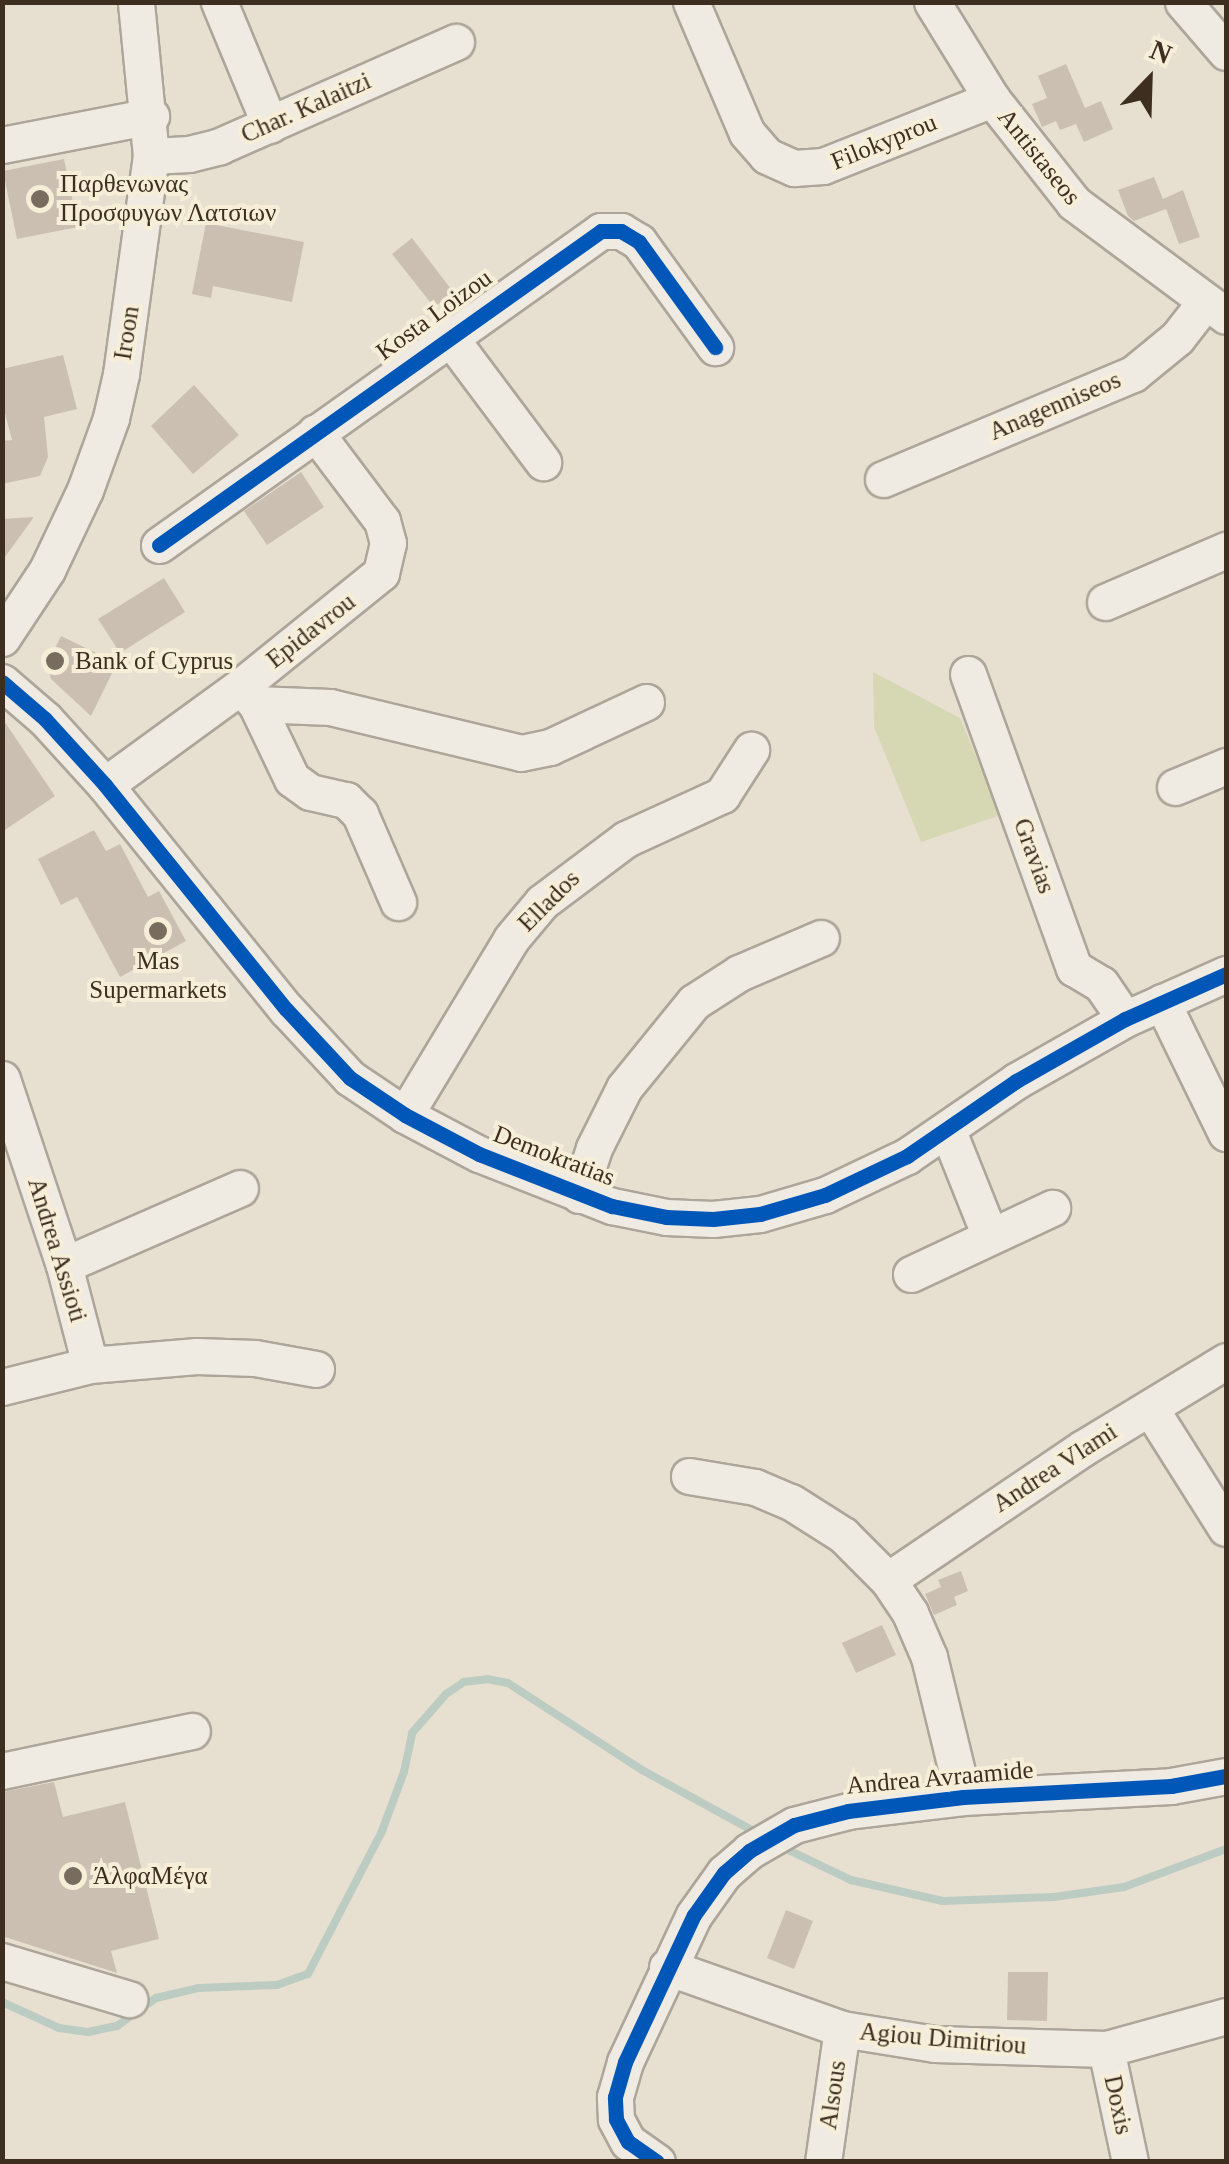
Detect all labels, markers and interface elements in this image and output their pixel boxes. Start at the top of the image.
north arrow [1099,30,1199,130]
text: N [1146,34,1176,70]
street label: Char. Kalaitzi [236,66,376,150]
street label: Antistaseos [991,103,1087,211]
street label: Filokyprou [827,107,941,177]
place label: Παρθενωνας Προσφυγων Λατσιων [60,170,278,229]
marker: Παρθενωνας Προσφυγων Λατσιων [29,188,51,210]
street label: Kosta Loizou [370,263,498,367]
street label: Iroon [108,304,146,362]
street label: Anagenniseos [985,365,1125,447]
street label: Epidavrou [261,587,361,675]
place label: Bank of Cyprus [75,646,233,676]
marker: Bank of Cyprus [44,650,66,672]
street label: Gravias [1007,814,1061,898]
street label: Ellados [512,864,586,938]
marker: Mas Supermarkets [147,920,169,942]
place label: Mas Supermarkets [89,947,227,1006]
street label: Demokratias [489,1119,619,1193]
street label: Andrea Assioti [21,1174,93,1326]
street label: Andrea Vlami [987,1417,1123,1519]
street label: Andrea Avraamide [845,1755,1035,1801]
place label: ΆλφαΜέγα [93,1861,208,1891]
marker: ΆλφαΜέγα [62,1865,84,1887]
street label: Agiou Dimitriou [858,2017,1028,2061]
street label: Alsous [813,2059,853,2131]
street label: Doxis [1097,2073,1139,2137]

